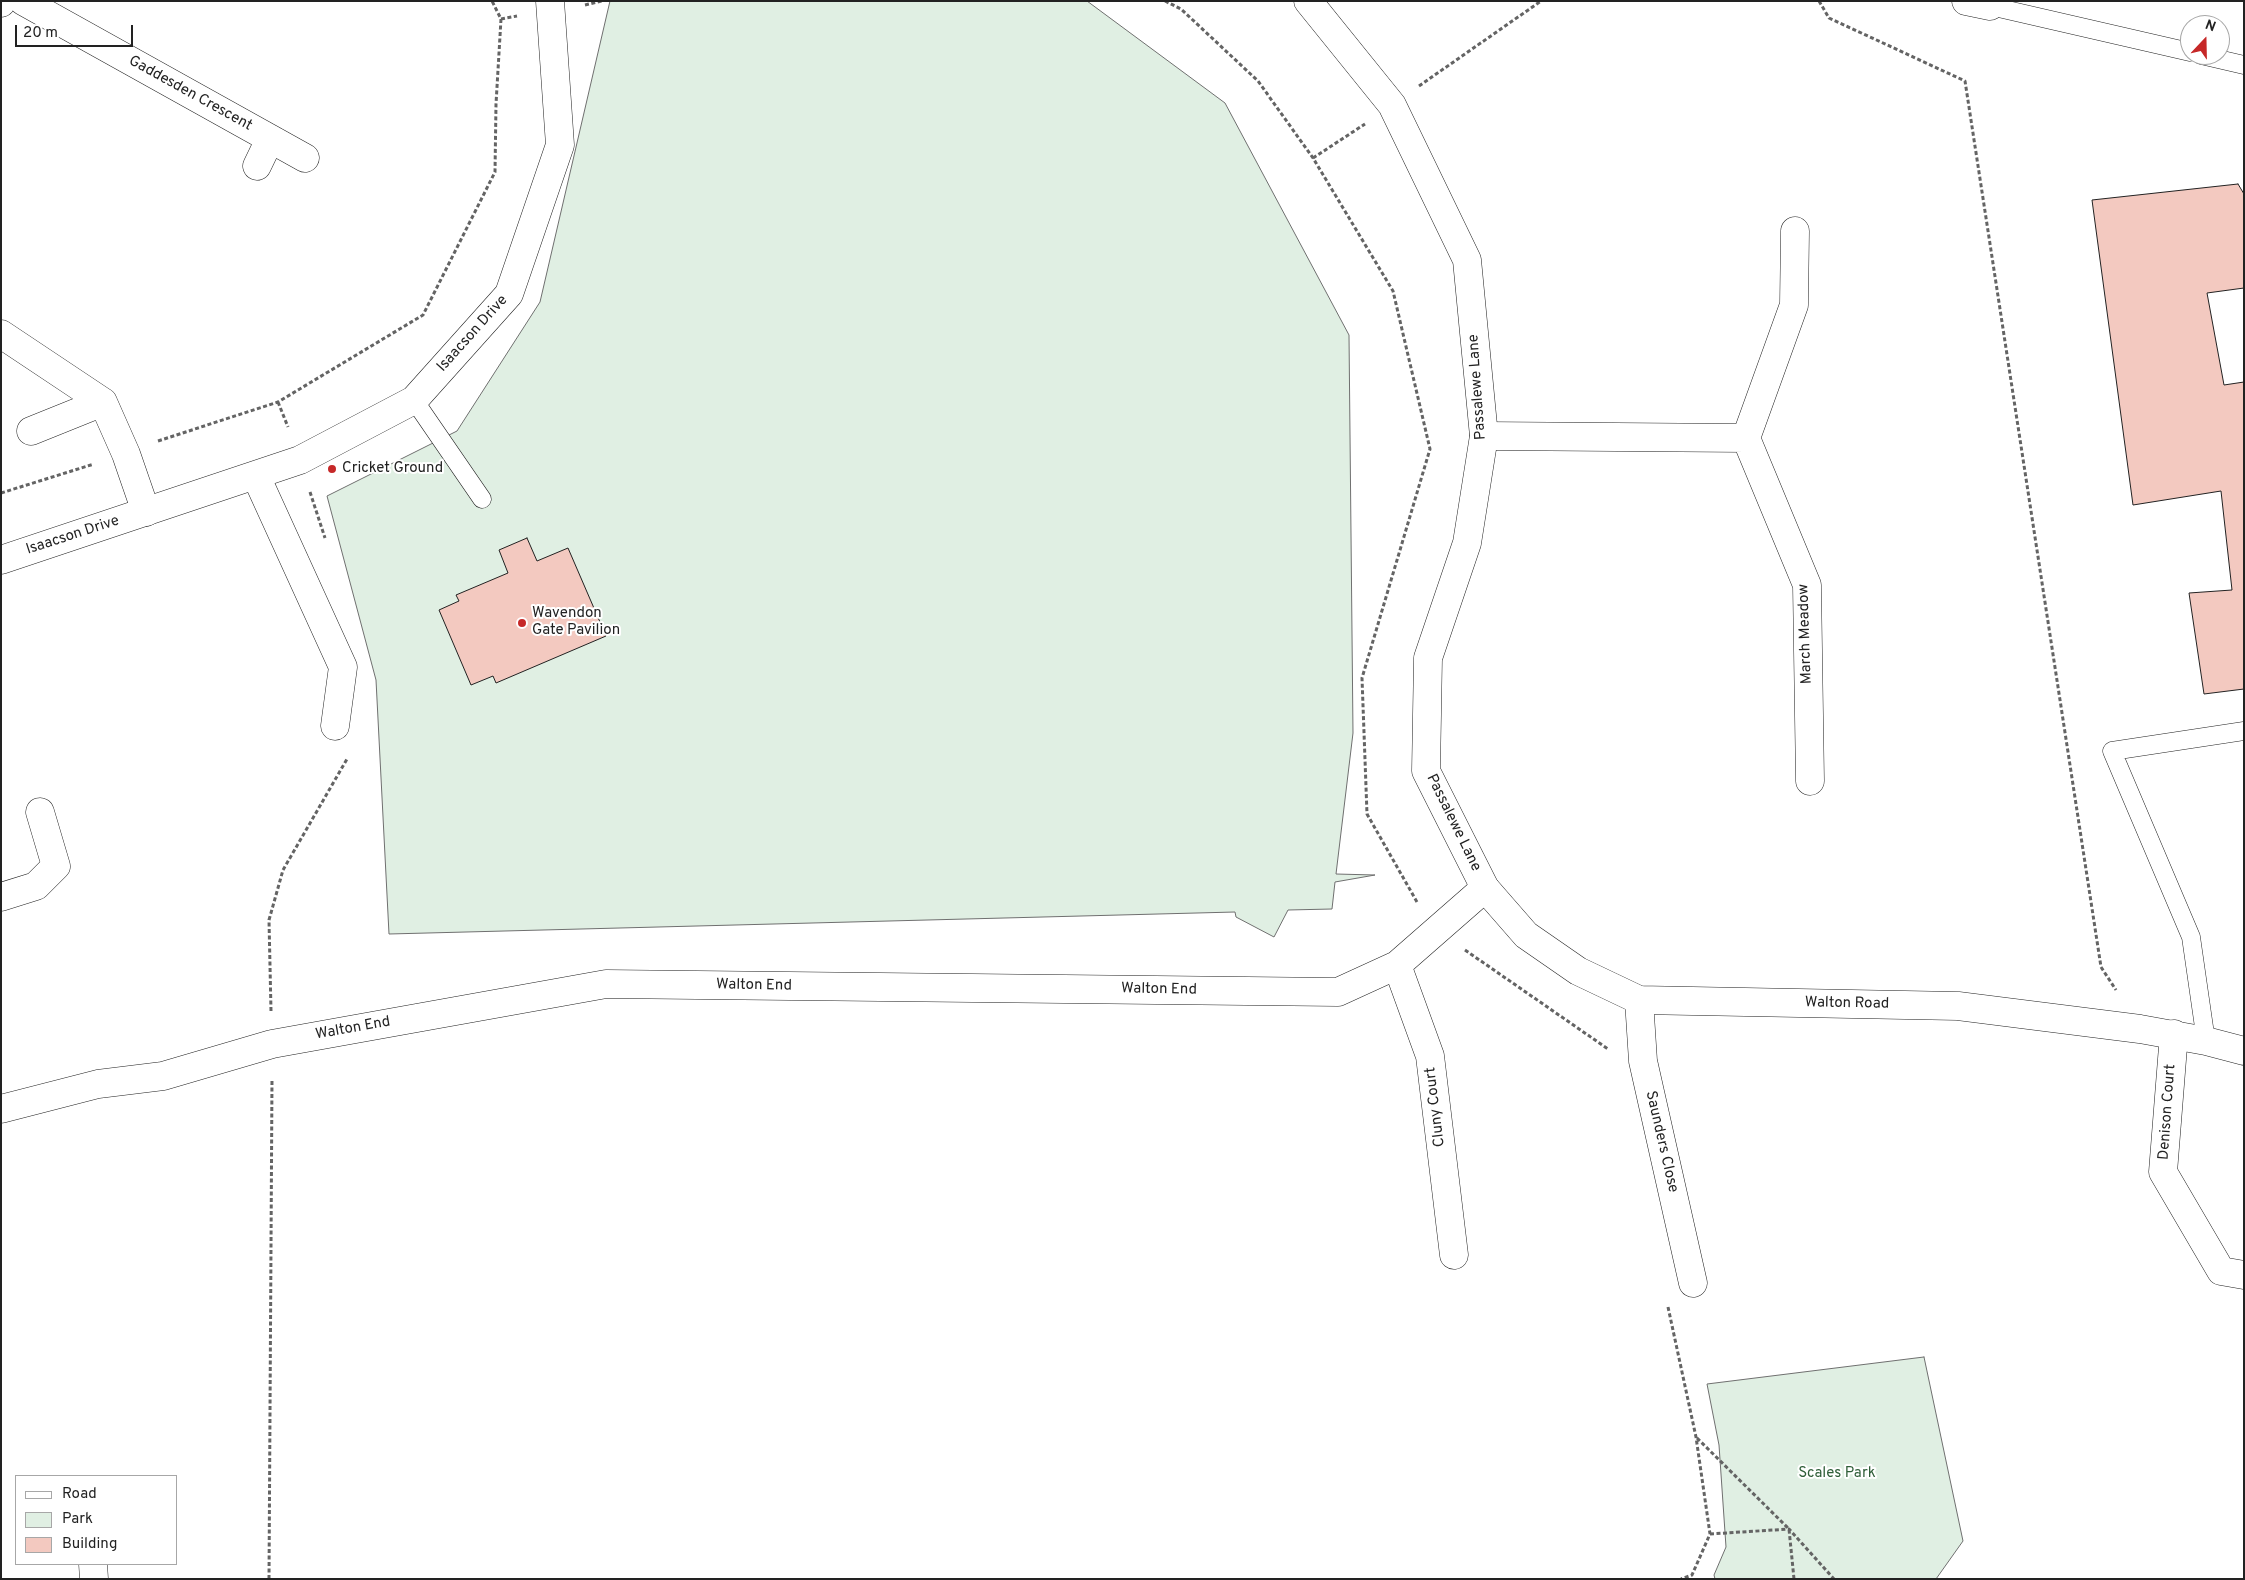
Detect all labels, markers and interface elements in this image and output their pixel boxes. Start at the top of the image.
scale bar [18,15,135,47]
north arrow [2180,15,2230,65]
text: N [2202,17,2218,36]
text: 20 m [23,24,58,43]
street label: Gaddesden Crescent [125,53,255,135]
street label: Isaacson Drive [434,292,512,376]
street label: Passalewe Lane [1465,333,1491,441]
place label: Cricket Ground [342,460,443,478]
marker: Cricket Ground [326,463,338,475]
street label: Isaacson Drive [24,512,122,560]
street label: March Meadow [1795,584,1817,684]
place label: Wavendon Gate Pavilion [532,605,620,640]
marker: Wavendon Gate Pavilion [516,617,528,629]
street label: Passalewe Lane [1422,771,1484,875]
street label: Walton End [716,976,792,996]
street label: Walton End [1121,980,1197,1000]
street label: Walton Road [1805,994,1889,1014]
street label: Walton End [314,1014,392,1044]
street label: Denison Court [2156,1063,2180,1161]
street label: Cluny Court [1422,1066,1450,1148]
street label: Saunders Close [1641,1089,1681,1195]
park label: Scales Park [1798,1465,1876,1483]
legend [15,1475,178,1565]
text: Road [62,1485,97,1504]
text: Park [62,1510,93,1529]
text: Building [62,1535,117,1554]

